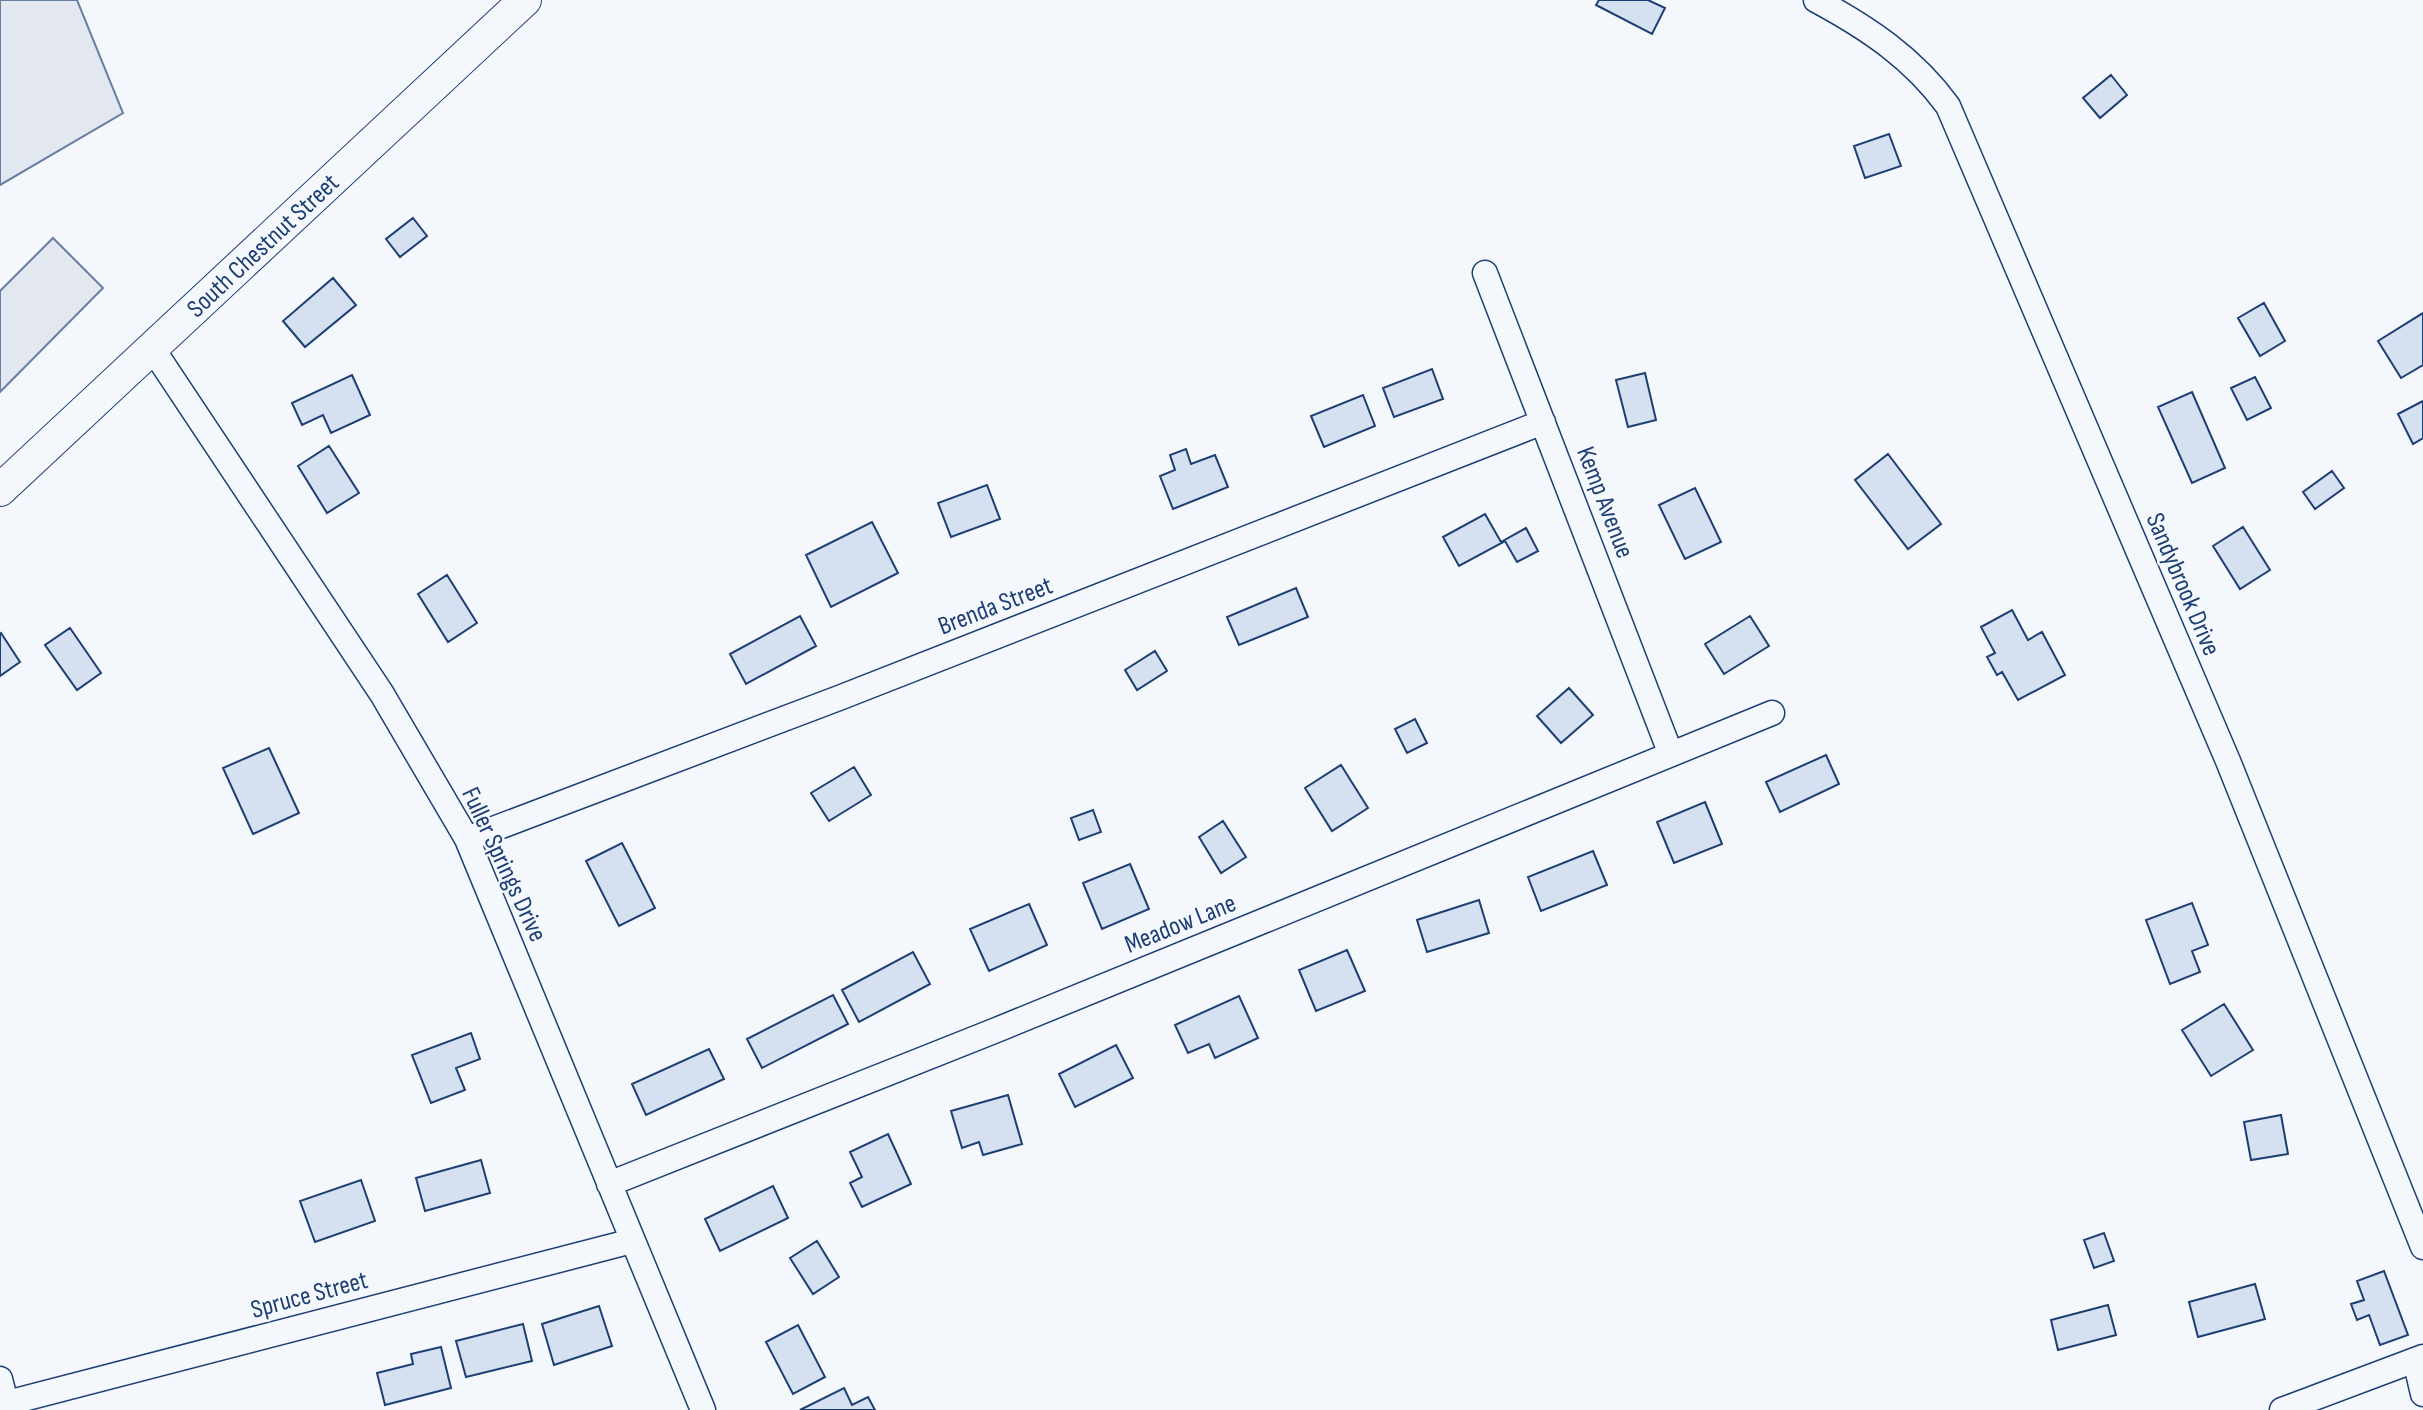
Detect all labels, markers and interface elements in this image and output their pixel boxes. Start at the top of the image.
street label: South Chestnut Street [181,168,346,325]
street label: Kemp Avenue [1569,442,1640,563]
street label: Sandybrook Drive [2139,509,2227,661]
street label: Brenda Street [934,570,1057,642]
street label: Fuller Springs Drive [454,782,553,947]
street label: Meadow Lane [1120,888,1241,961]
street label: Spruce Street [247,1265,371,1326]

